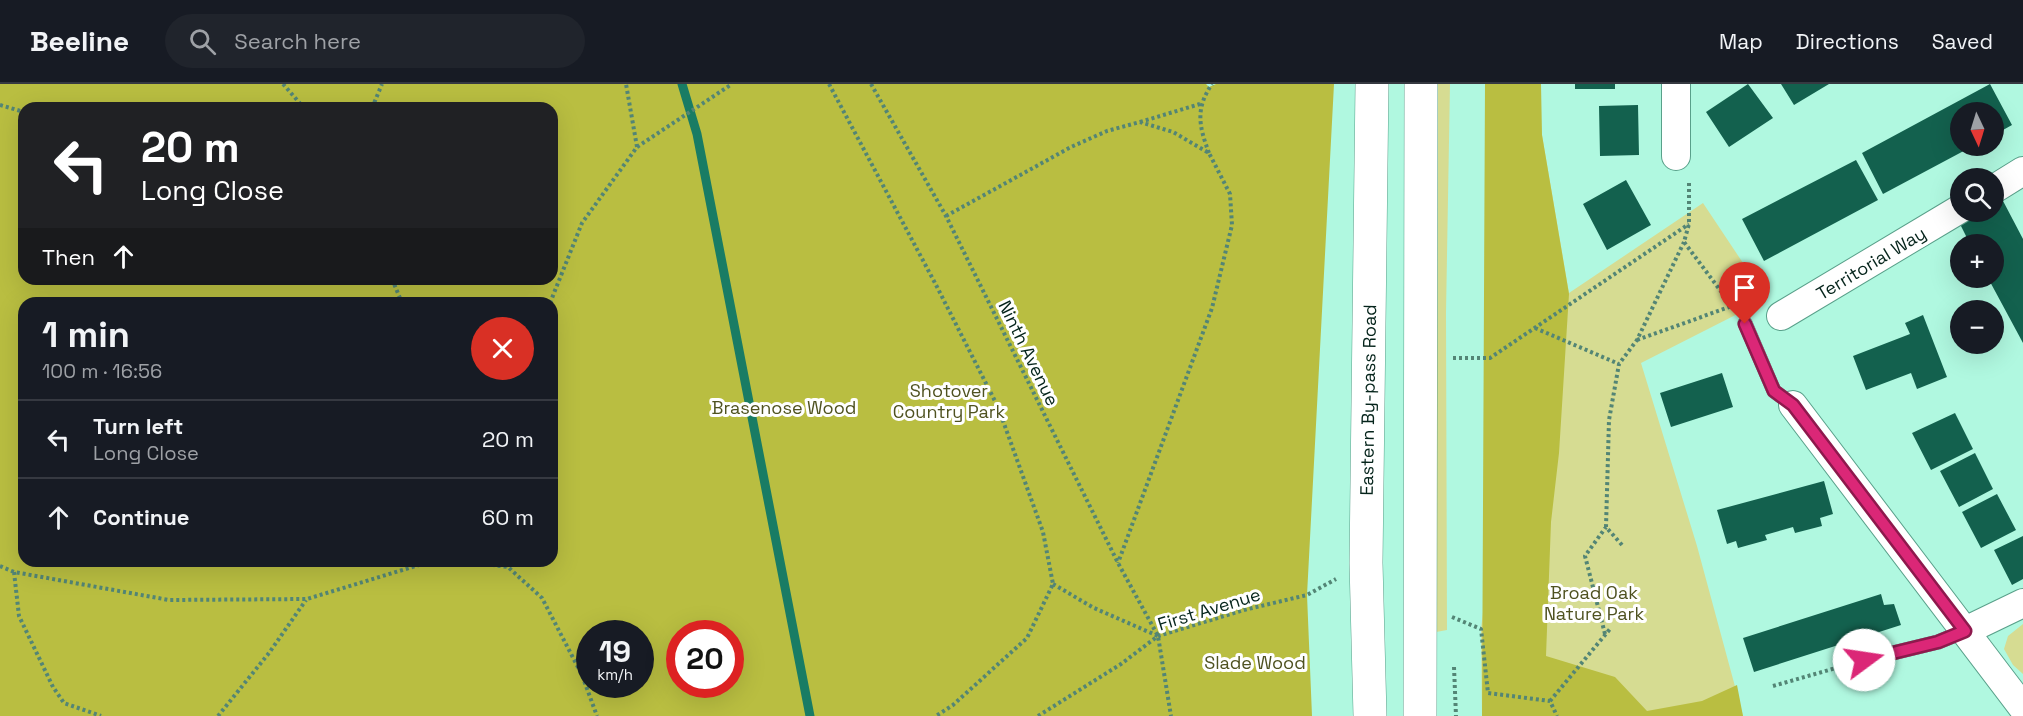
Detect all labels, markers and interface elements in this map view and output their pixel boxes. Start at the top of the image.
search box [165,14,585,68]
text: Beeline [30,23,129,59]
icon: search [186,25,219,58]
text: Search here [234,27,361,55]
text: Map [1719,28,1763,55]
text: Directions [1796,28,1899,55]
text: Saved [1932,28,1993,55]
north arrow [1950,102,2004,156]
map controls [1950,102,2004,354]
text: 20 m [141,121,240,174]
icon: left [42,126,120,204]
button: search [1950,168,2004,222]
text: Long Close [141,173,284,208]
street label: Territorial Way [1812,221,1930,305]
button: + [1950,234,2004,288]
icon: ahead [107,240,140,273]
text: Then [42,243,95,271]
pin [1719,262,1770,324]
icon: arrive [1728,271,1761,304]
street label: Ninth Avenue [994,297,1064,409]
button: − [1950,300,2004,354]
street label: Eastern By-pass Road [1355,304,1381,496]
text: 1 min [42,312,130,358]
button: close [471,317,534,380]
text: 100 m · 16:56 [42,358,162,384]
park label: Shotover Country Park [893,379,1006,423]
park label: Brasenose Wood [712,396,856,419]
text: Turn left [93,412,183,440]
icon: left [42,423,75,456]
text: 20 m [482,425,534,453]
text: Long Close [93,440,199,466]
icon: ahead [42,501,75,534]
text: Continue [93,503,189,531]
text: 60 m [482,503,534,531]
park label: Broad Oak Nature Park [1544,581,1644,625]
street label: First Avenue [1155,582,1263,636]
speed limit sign: 20 [666,620,744,698]
position arrow [1832,628,1896,692]
text: 19 [599,632,631,671]
park label: Slade Wood [1204,651,1306,674]
text: km/h [597,665,633,684]

